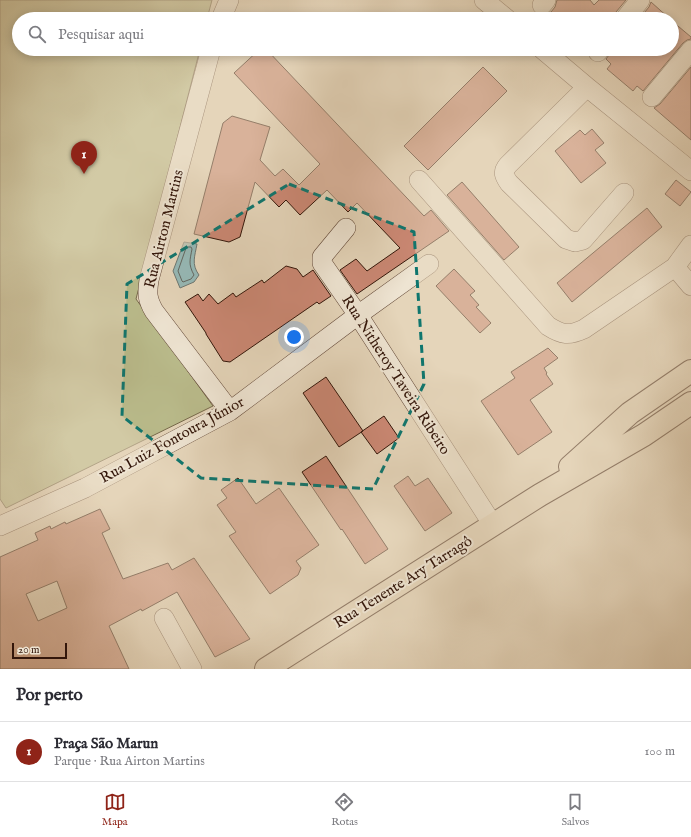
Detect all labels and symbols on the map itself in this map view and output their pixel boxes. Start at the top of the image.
pin: 1 [71,141,97,174]
street label: Rua Airton Martins [140,168,188,290]
street label: Rua Nitheroy Taveira Ribeiro [337,292,455,458]
your location [284,327,304,347]
street label: Rua Luiz Fontoura Júnior [97,392,248,488]
street label: Rua Tenente Ary Tarragô [330,532,476,632]
scale bar [12,641,67,660]

